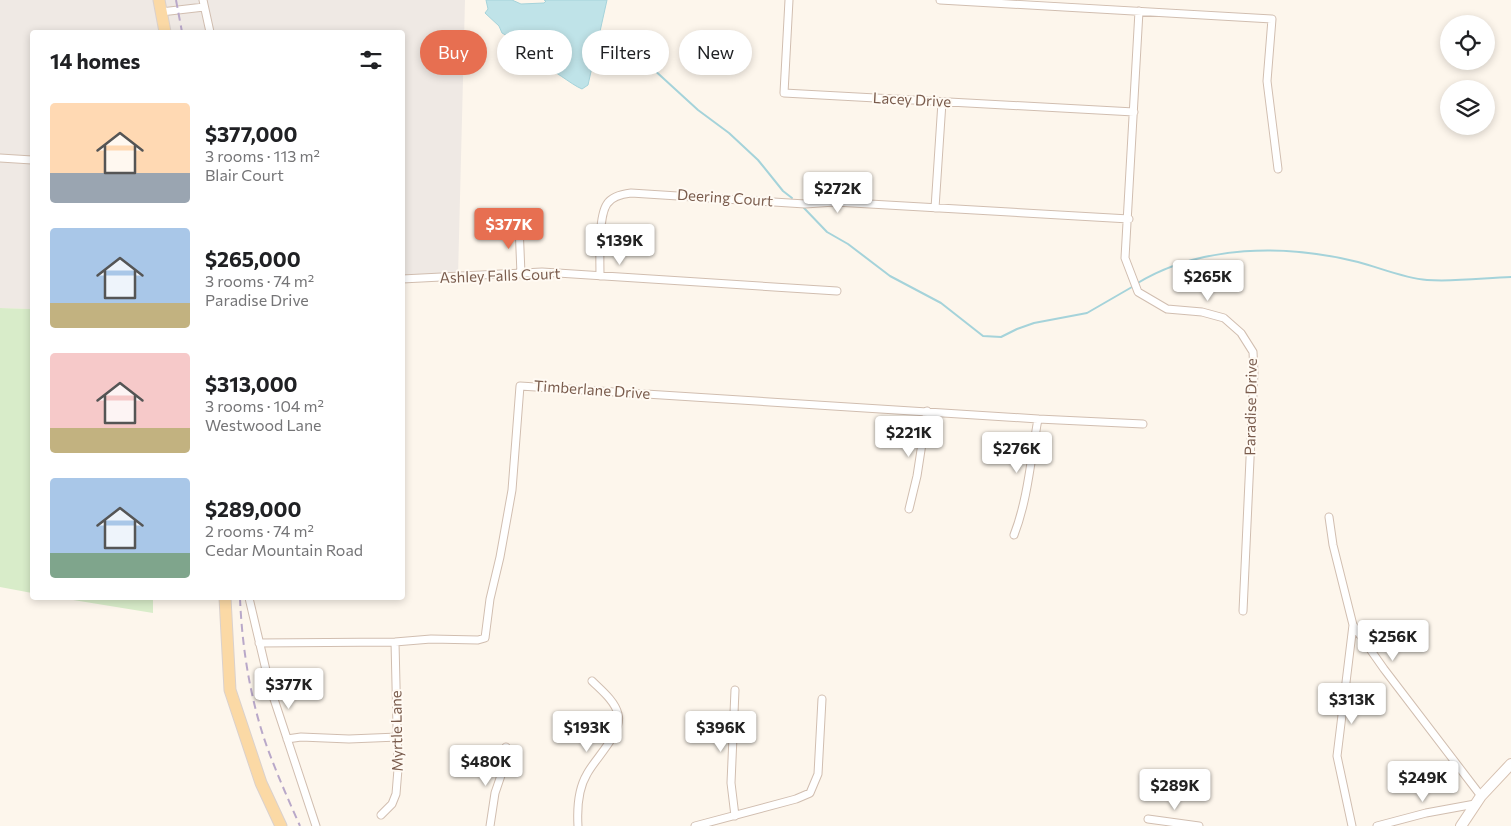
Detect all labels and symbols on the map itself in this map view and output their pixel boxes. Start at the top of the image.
street label: Lacey Drive [872,88,952,110]
pin: $272K [803,172,873,214]
street label: Deering Court [677,185,774,209]
pin: $377K [474,208,544,250]
pin: $139K [585,224,655,266]
pin: $265K [1173,260,1243,302]
street label: Ashley Falls Court [439,264,561,286]
street label: Paradise Drive [1240,358,1260,456]
street label: Timberlane Drive [533,376,651,402]
pin: $221K [874,416,944,458]
pin: $276K [982,432,1052,474]
pin: $256K [1358,620,1428,662]
pin: $377K [254,668,324,710]
pin: $313K [1317,682,1387,725]
street label: Myrtle Lane [386,690,406,772]
pin: $193K [552,710,622,753]
pin: $396K [686,710,756,753]
pin: $480K [451,744,521,787]
pin: $249K [1388,760,1458,803]
pin: $289K [1140,768,1210,811]

